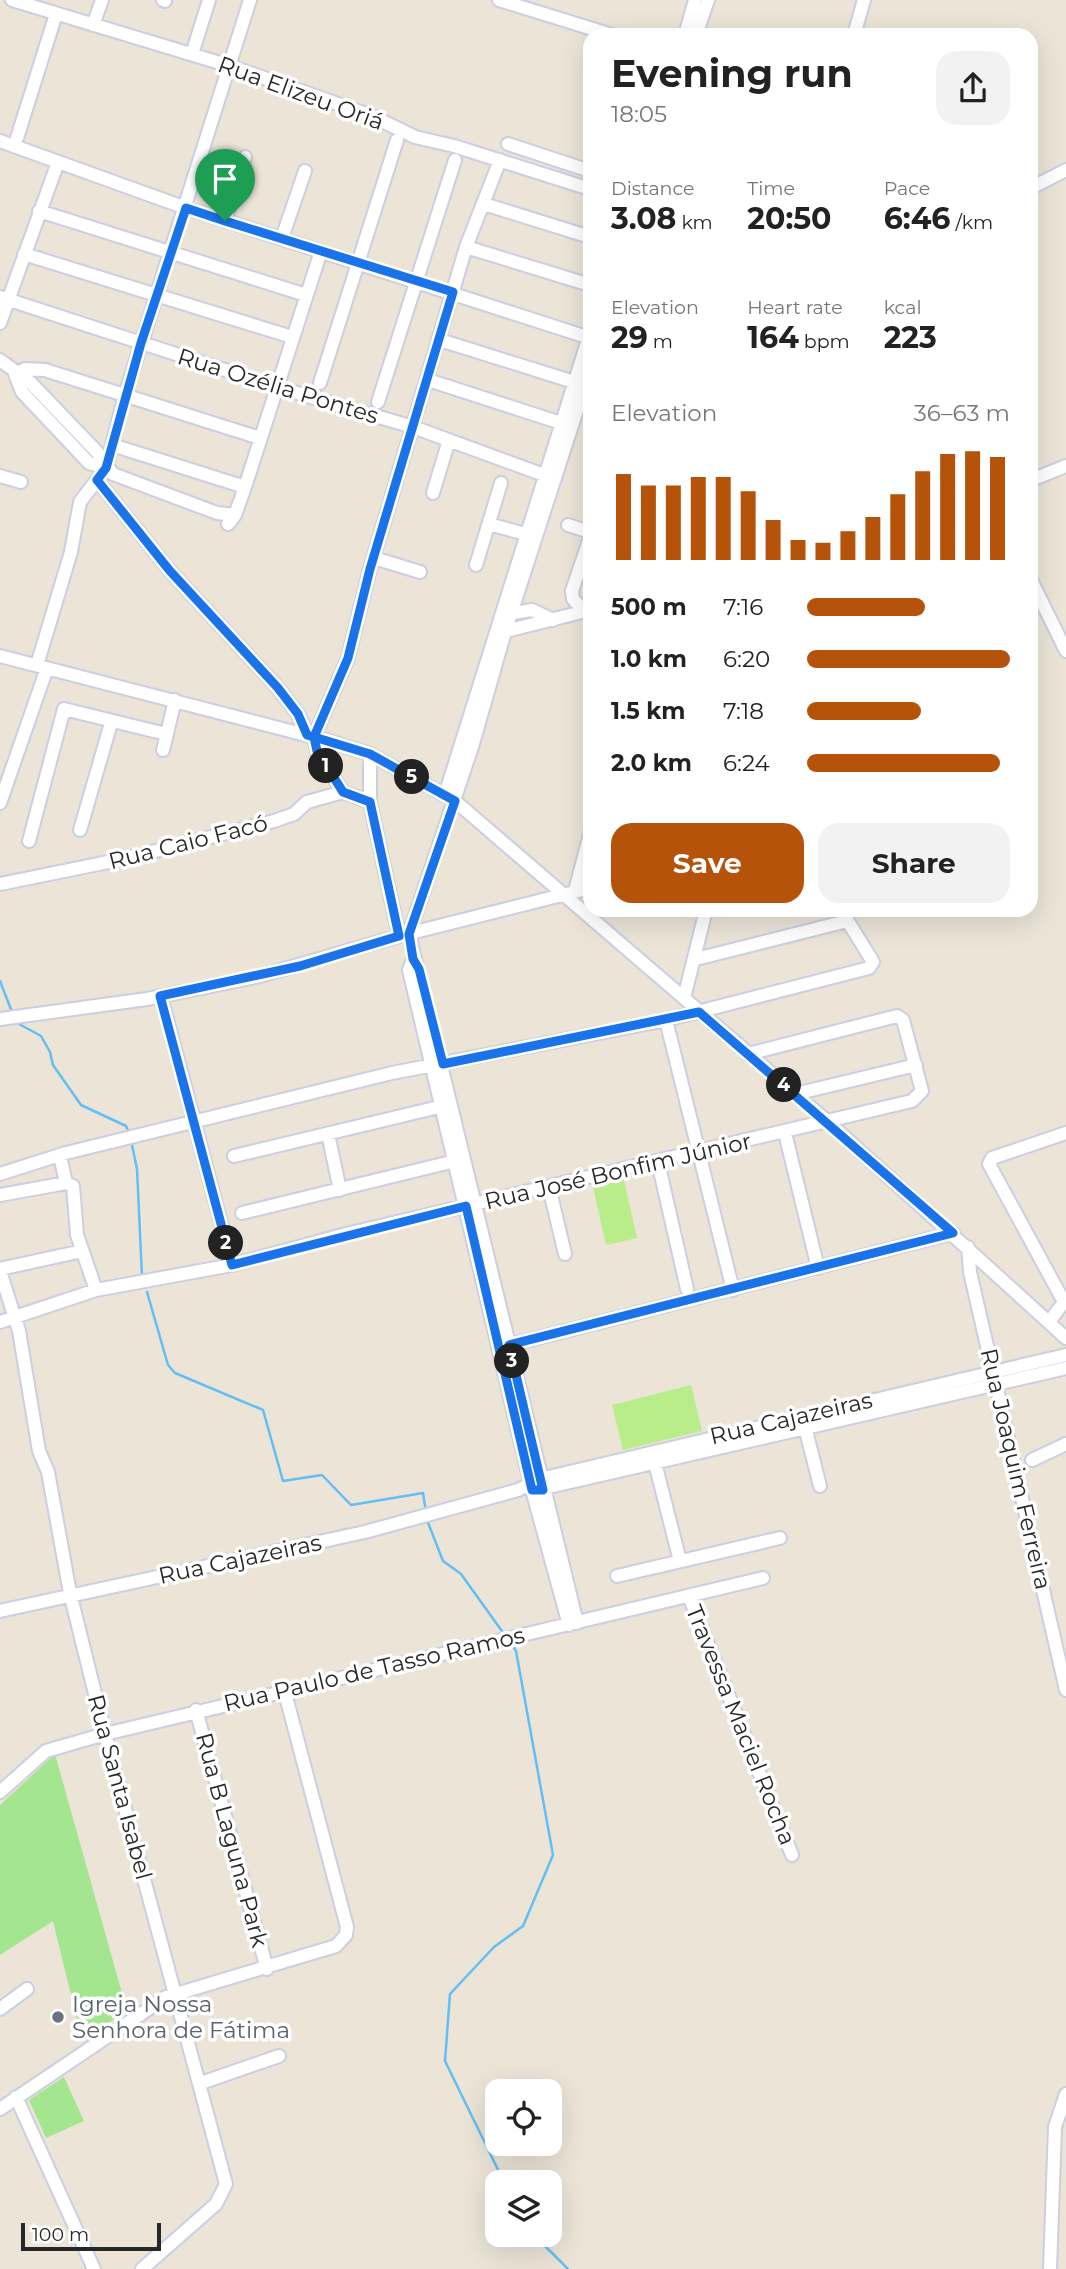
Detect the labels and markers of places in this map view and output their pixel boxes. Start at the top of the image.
pin [195,149,255,221]
pin: 1 [308,748,344,784]
pin: 5 [394,760,430,794]
pin: 4 [766,1068,802,1102]
pin: 2 [208,1226,244,1260]
pin: 3 [494,1344,530,1378]
place label: Igreja Nossa Senhora de Fátima [72,1990,290,2044]
marker: Igreja Nossa Senhora de Fátima [50,2009,66,2025]

